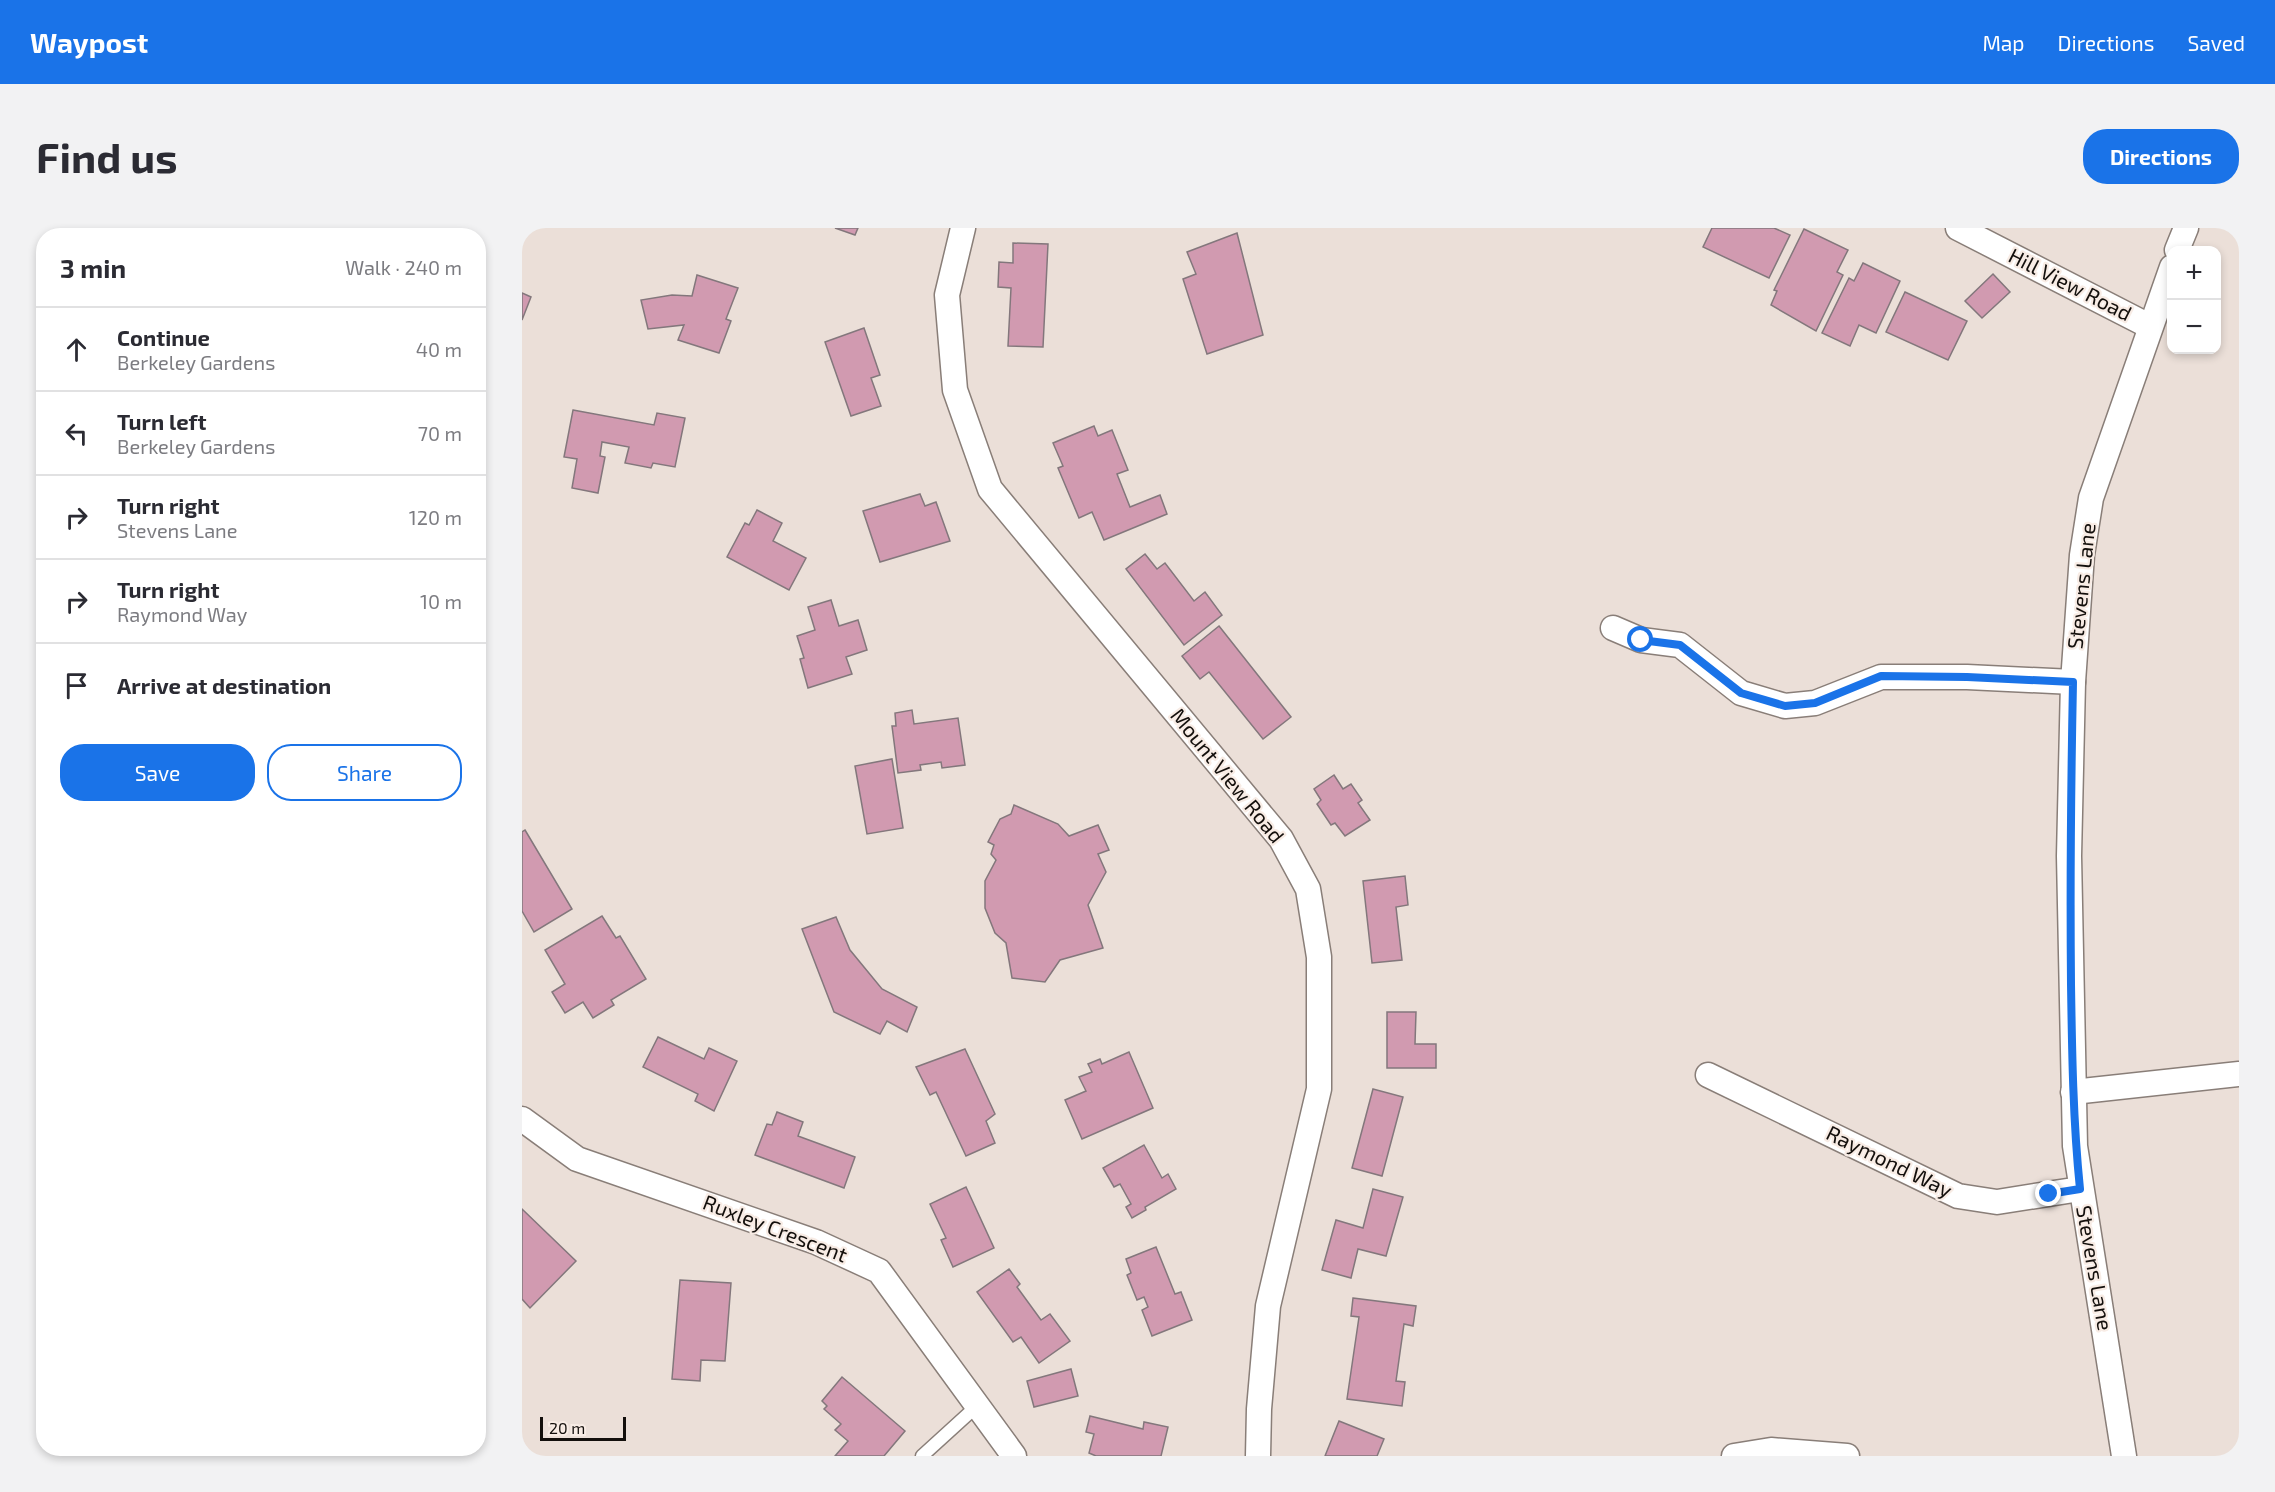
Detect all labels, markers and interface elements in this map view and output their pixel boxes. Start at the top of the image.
text: Waypost [30,25,148,59]
text: Map [1982,30,2025,55]
text: Directions [2058,30,2154,55]
text: Saved [2187,30,2245,55]
button: Directions [2083,129,2239,184]
text: Find us [36,131,178,181]
street label: Hill View Road [2005,242,2136,325]
map controls [2167,246,2221,354]
button: + [2167,246,2221,300]
text: 3 min [60,252,126,283]
text: Walk · 240 m [345,255,462,279]
button: − [2167,300,2221,354]
text: Continue [117,324,210,350]
icon: ahead [60,333,93,366]
text: 40 m [416,337,462,361]
text: Berkeley Gardens [117,350,275,374]
text: Turn left [117,408,206,434]
icon: left [60,417,93,450]
text: 70 m [418,421,462,445]
text: Berkeley Gardens [117,434,275,458]
text: Turn right [117,492,219,518]
icon: right [60,501,93,534]
text: 120 m [409,505,462,529]
text: Stevens Lane [117,518,237,542]
street label: Stevens Lane [2061,522,2100,650]
text: Turn right [117,576,219,602]
icon: right [60,585,93,618]
text: 10 m [420,589,462,613]
text: Raymond Way [117,602,247,626]
route start [1627,626,1653,652]
icon: arrive [60,669,93,702]
text: Arrive at destination [117,672,331,698]
street label: Mount View Road [1166,703,1290,847]
button: Save [60,744,255,801]
button: Share [267,744,462,801]
street label: Raymond Way [1823,1119,1957,1202]
route end [2035,1180,2061,1206]
street label: Ruxley Crescent [700,1189,851,1267]
street label: Stevens Lane [2072,1203,2119,1332]
scale bar [540,1414,626,1442]
text: 20 m [549,1418,585,1437]

